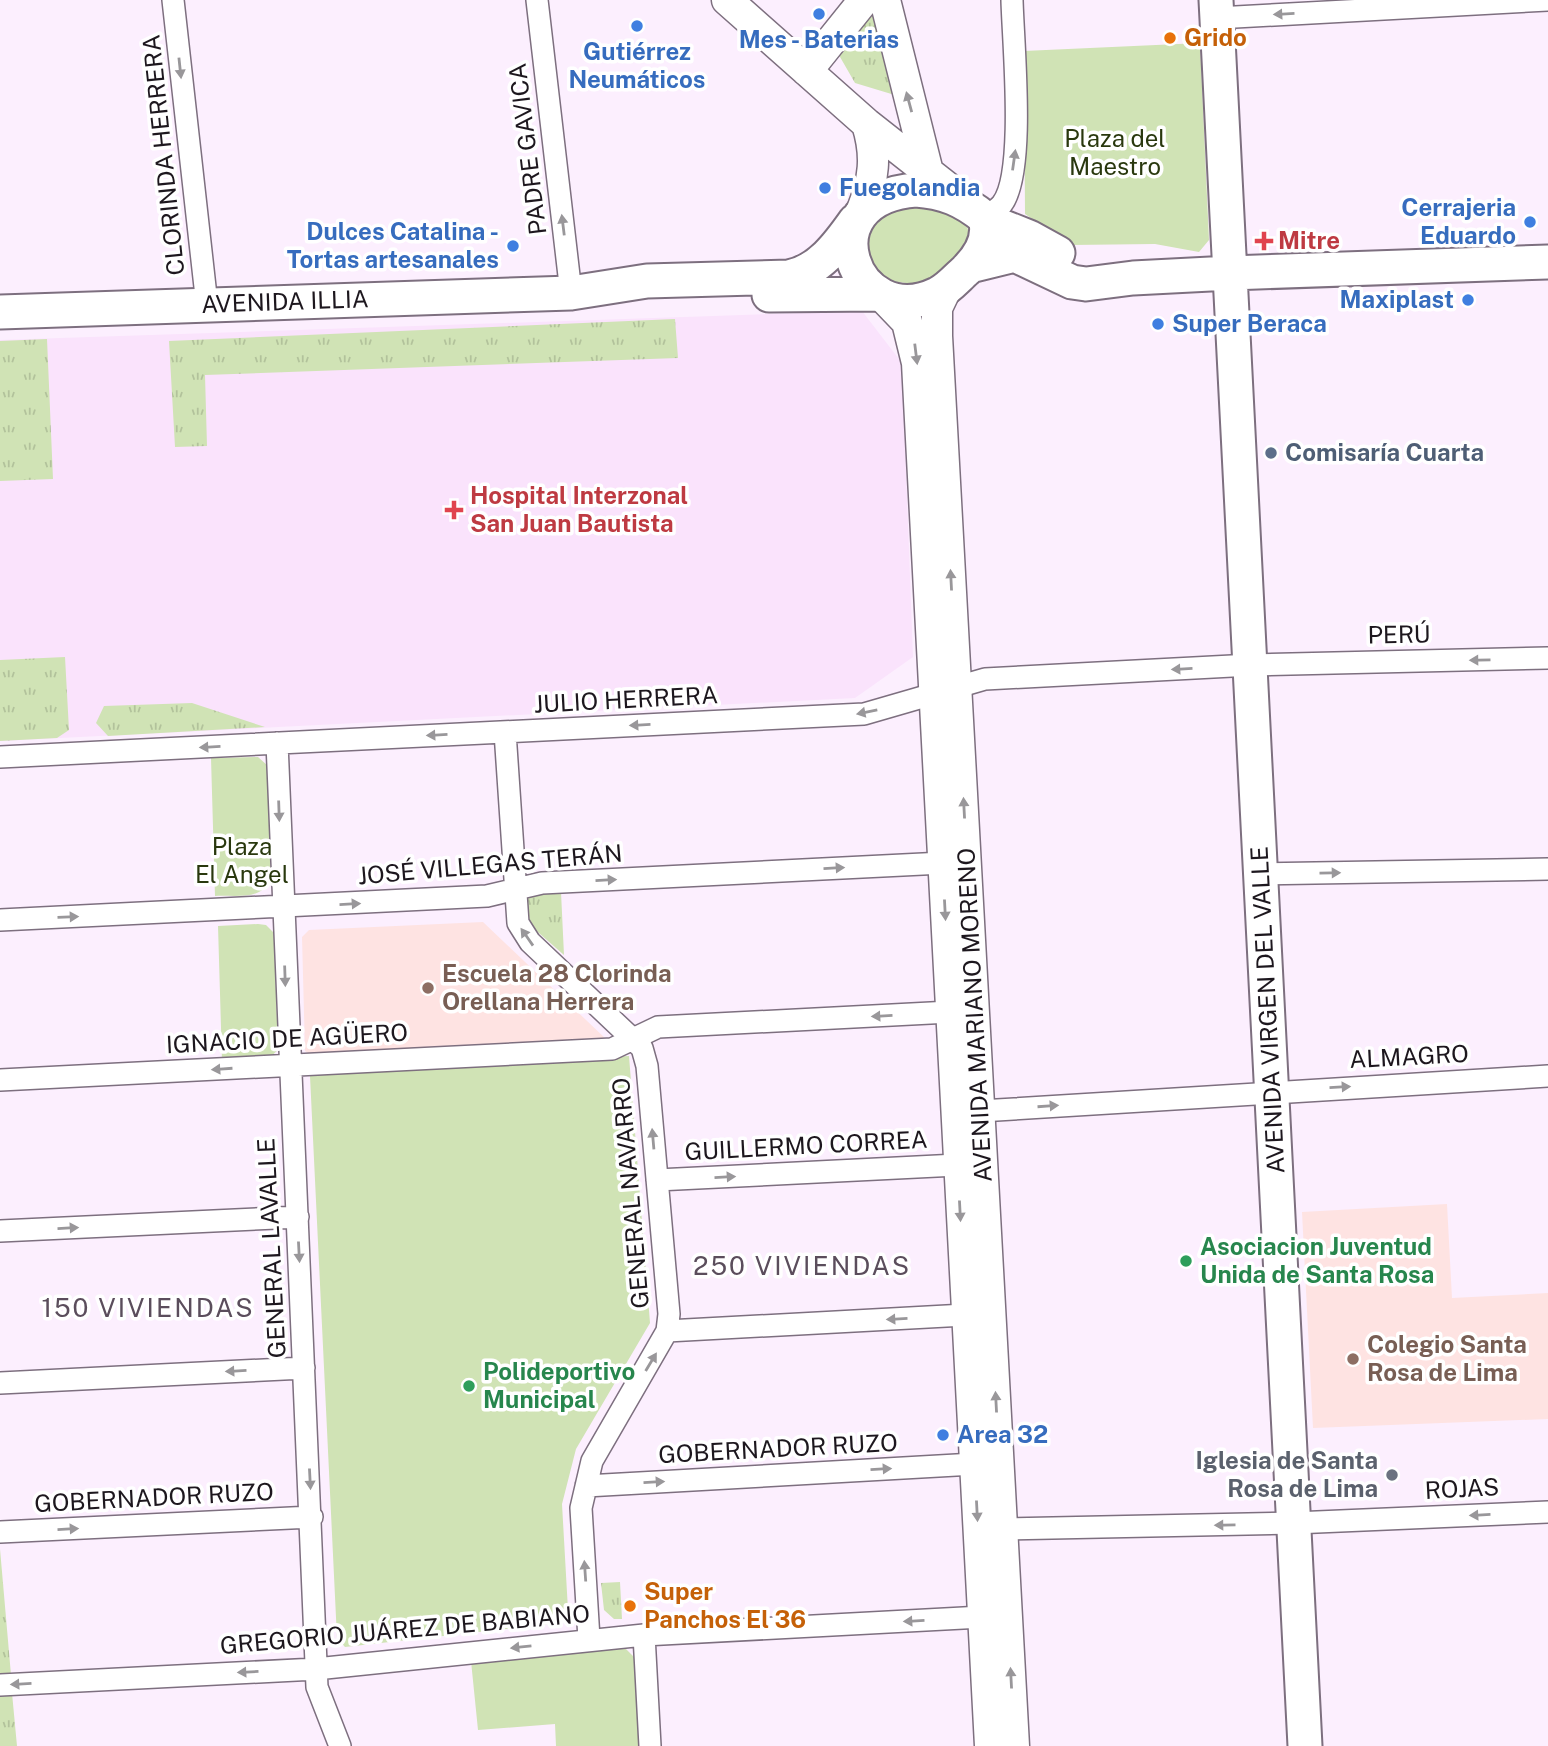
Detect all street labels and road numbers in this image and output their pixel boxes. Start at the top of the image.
street label: CLORINDA HERRERA [136,33,190,277]
street label: PADRE GAVICA [503,62,551,237]
street label: AVENIDA ILLIA [201,284,369,318]
street label: PERÚ [1367,619,1431,649]
street label: JULIO HERRERA [533,680,719,718]
street label: JOSÉ VILLEGAS TERÁN [356,838,623,890]
street label: AVENIDA VIRGEN DEL VALLE [1244,846,1290,1175]
street label: AVENIDA MARIANO MORENO [951,847,997,1183]
street label: IGNACIO DE AGÜERO [165,1017,409,1058]
street label: ALMAGRO [1349,1039,1469,1073]
street label: GENERAL NAVARRO [606,1077,654,1310]
street label: GUILLERMO CORREA [684,1125,928,1165]
street label: GENERAL LAVALLE [251,1137,291,1359]
street label: GOBERNADOR RUZO [657,1428,898,1468]
street label: ROJAS [1424,1472,1500,1504]
street label: GOBERNADOR RUZO [33,1477,274,1517]
street label: GREGORIO JUÁREZ DE BABIANO [219,1599,591,1659]

